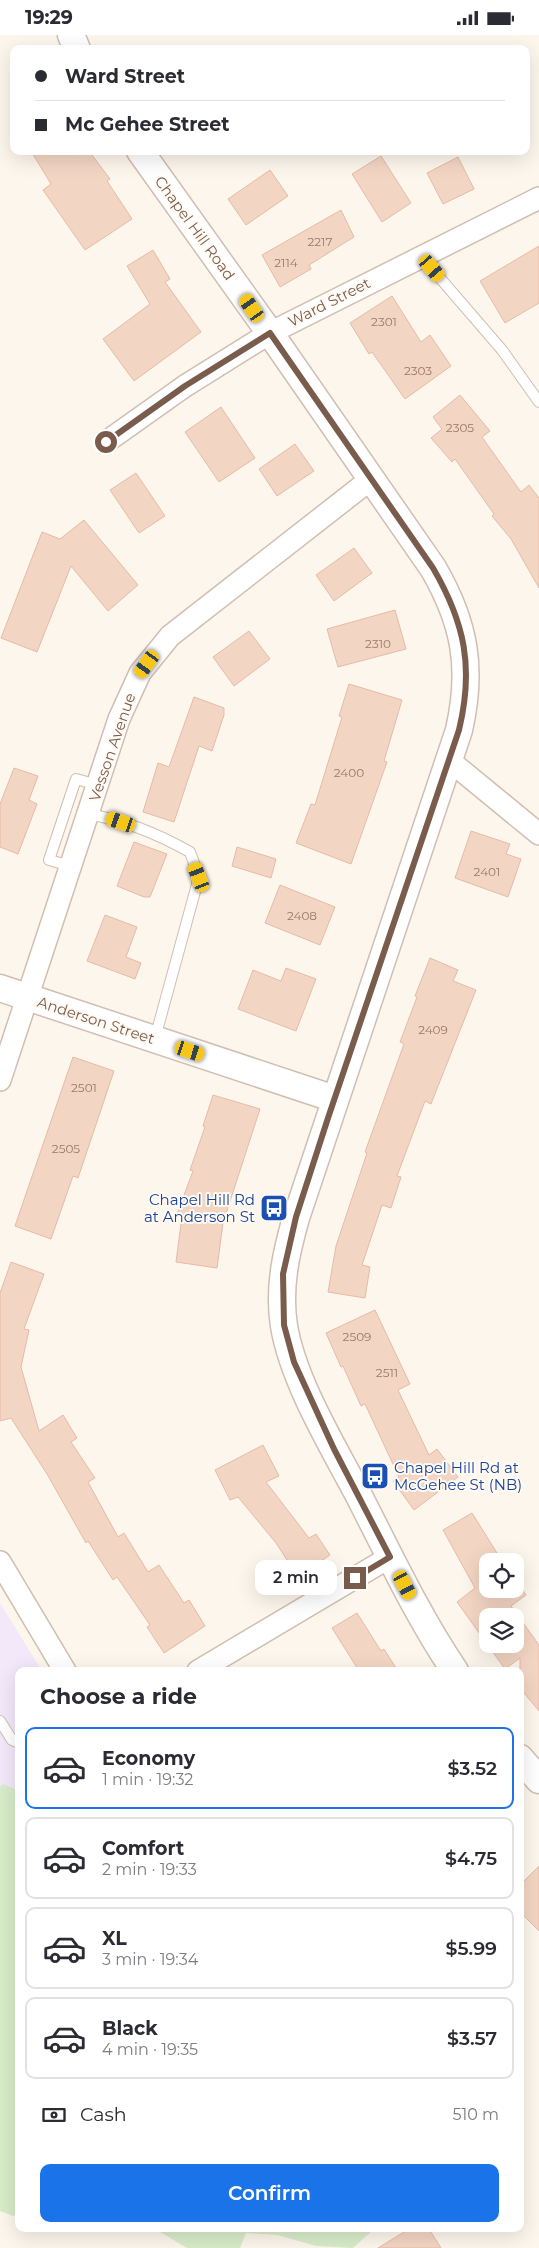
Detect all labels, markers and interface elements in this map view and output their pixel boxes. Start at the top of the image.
text: 19:29 [25,6,73,29]
text: Ward Street [65,65,185,88]
text: Mc Gehee Street [65,113,230,136]
street label: Chapel Hill Road [151,172,239,284]
house number: 2217 [307,234,333,249]
car [416,252,447,284]
house number: 2114 [274,255,298,270]
street label: Ward Street [285,273,373,331]
car [237,291,266,325]
house number: 2301 [371,314,397,329]
house number: 2303 [404,363,432,378]
house number: 2305 [446,420,474,435]
route start [95,431,117,453]
house number: 2310 [365,636,391,651]
car [132,647,161,681]
street label: Vesson Avenue [85,690,139,804]
house number: 2400 [334,765,364,780]
car [104,810,137,834]
car [186,860,211,894]
house number: 2401 [474,864,500,879]
house number: 2408 [287,908,317,923]
street label: Anderson Street [35,992,157,1048]
house number: 2409 [418,1022,448,1037]
car [173,1039,206,1063]
house number: 2501 [71,1080,97,1095]
house number: 2505 [52,1141,80,1156]
place label: Chapel Hill Rd at Anderson St [144,1190,255,1226]
bus stop icon: Chapel Hill Rd at Anderson St [259,1193,289,1223]
house number: 2509 [343,1329,371,1344]
house number: 2511 [376,1365,398,1380]
place label: Chapel Hill Rd at McGehee St (NB) [394,1458,522,1494]
bus stop icon: Chapel Hill Rd at McGehee St (NB) [360,1461,390,1491]
map controls [479,1553,524,1653]
button: locate [479,1553,524,1598]
callout: 2 min [255,1561,338,1595]
route end [344,1567,366,1589]
text: 2 min [273,1568,319,1587]
car [391,1568,418,1602]
button: layers [479,1608,524,1653]
text: Choose a ride [40,1683,197,1710]
icon: car [42,1746,87,1791]
text: Economy [102,1747,195,1770]
text: $3.52 [447,1757,497,1780]
text: 1 min · 19:32 [102,1770,193,1789]
icon: car [42,1836,87,1881]
text: Comfort [102,1837,184,1860]
text: $4.75 [445,1847,497,1870]
text: 2 min · 19:33 [102,1860,197,1879]
icon: car [42,1926,87,1971]
text: XL [102,1927,127,1950]
text: $5.99 [445,1937,497,1960]
text: 3 min · 19:34 [102,1950,198,1969]
icon: car [42,2016,87,2061]
text: Black [102,2017,158,2040]
text: $3.57 [447,2027,497,2050]
text: 4 min · 19:35 [102,2040,198,2059]
icon: cash [40,2101,68,2129]
text: Cash [80,2103,127,2126]
text: 510 m [452,2105,499,2124]
button: Confirm [40,2164,499,2222]

